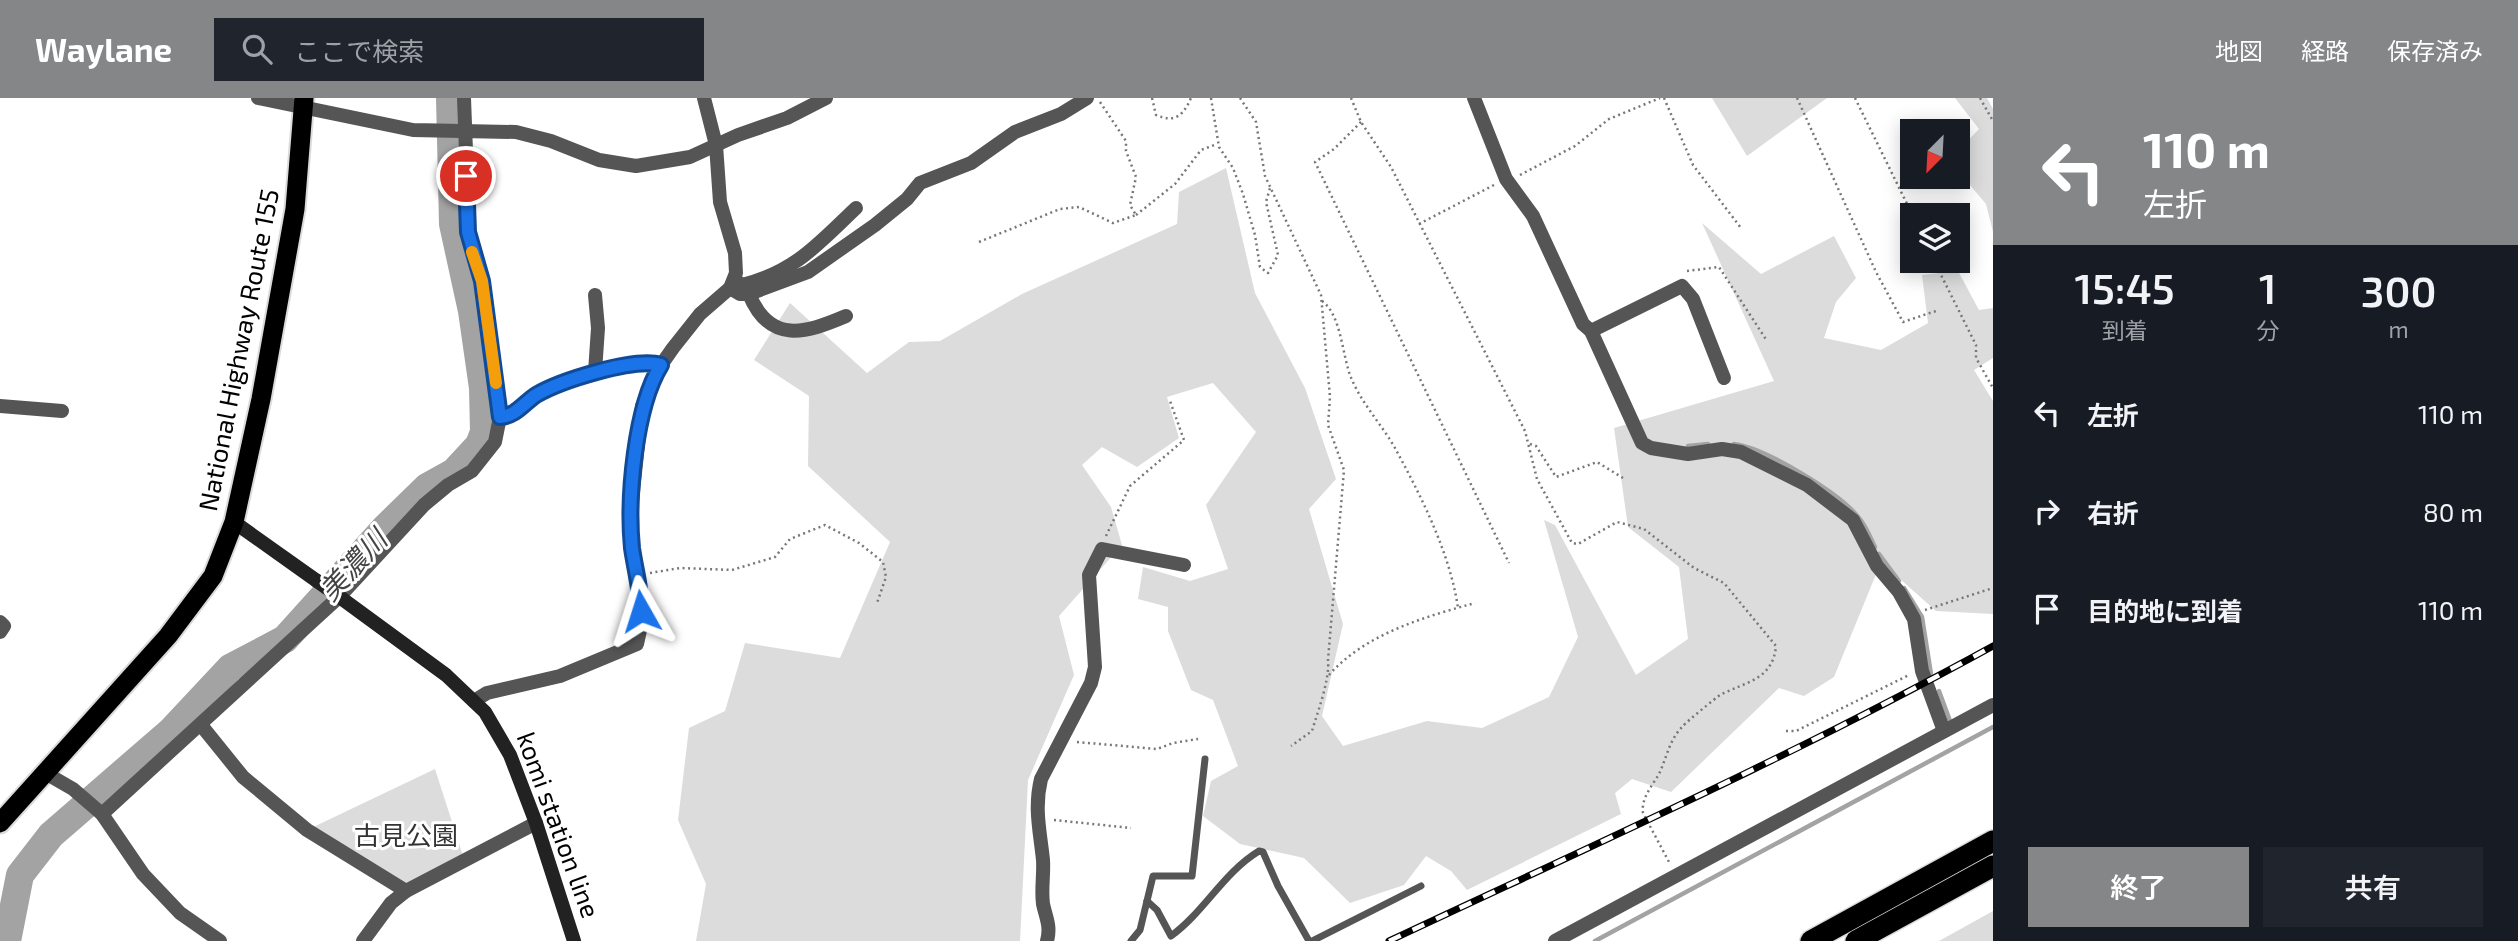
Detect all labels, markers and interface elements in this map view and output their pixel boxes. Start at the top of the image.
search box [214,18,704,81]
text: Waylane [35,29,172,69]
icon: search [238,30,276,68]
text: ここで検索 [294,35,424,66]
text: 地図 [2215,36,2263,65]
text: 経路 [2301,36,2349,65]
text: 保存済み [2387,36,2483,65]
north arrow [1900,119,1970,189]
map controls [1900,119,1970,273]
text: 110 m [2143,119,2270,178]
icon: left [2028,126,2119,217]
pin [436,146,496,206]
icon: arrive [447,157,485,195]
text: 左折 [2143,184,2207,222]
street label: National Highway Route 155 [191,186,284,513]
button: layers [1900,203,1970,273]
text: 15:45 [2075,262,2175,312]
text: 1 [2259,262,2277,312]
text: 300 [2361,265,2436,315]
text: m [2389,315,2409,343]
text: 到着 [2102,316,2148,344]
text: 分 [2256,316,2279,344]
icon: left [2028,394,2066,432]
text: 110 m [2418,398,2483,429]
text: 左折 [2087,399,2139,430]
icon: right [2028,492,2066,530]
text: 80 m [2423,496,2483,527]
text: 右折 [2087,497,2139,528]
water label: 美濃川 [311,520,395,607]
position arrow [604,574,678,648]
icon: arrive [2028,590,2066,628]
text: 110 m [2418,594,2483,625]
text: 目的地に到着 [2087,595,2243,626]
street label: komi station line [511,727,607,922]
park label: 古見公園 [354,819,458,850]
button: 終了 [2028,847,2249,927]
button: 共有 [2263,847,2483,927]

